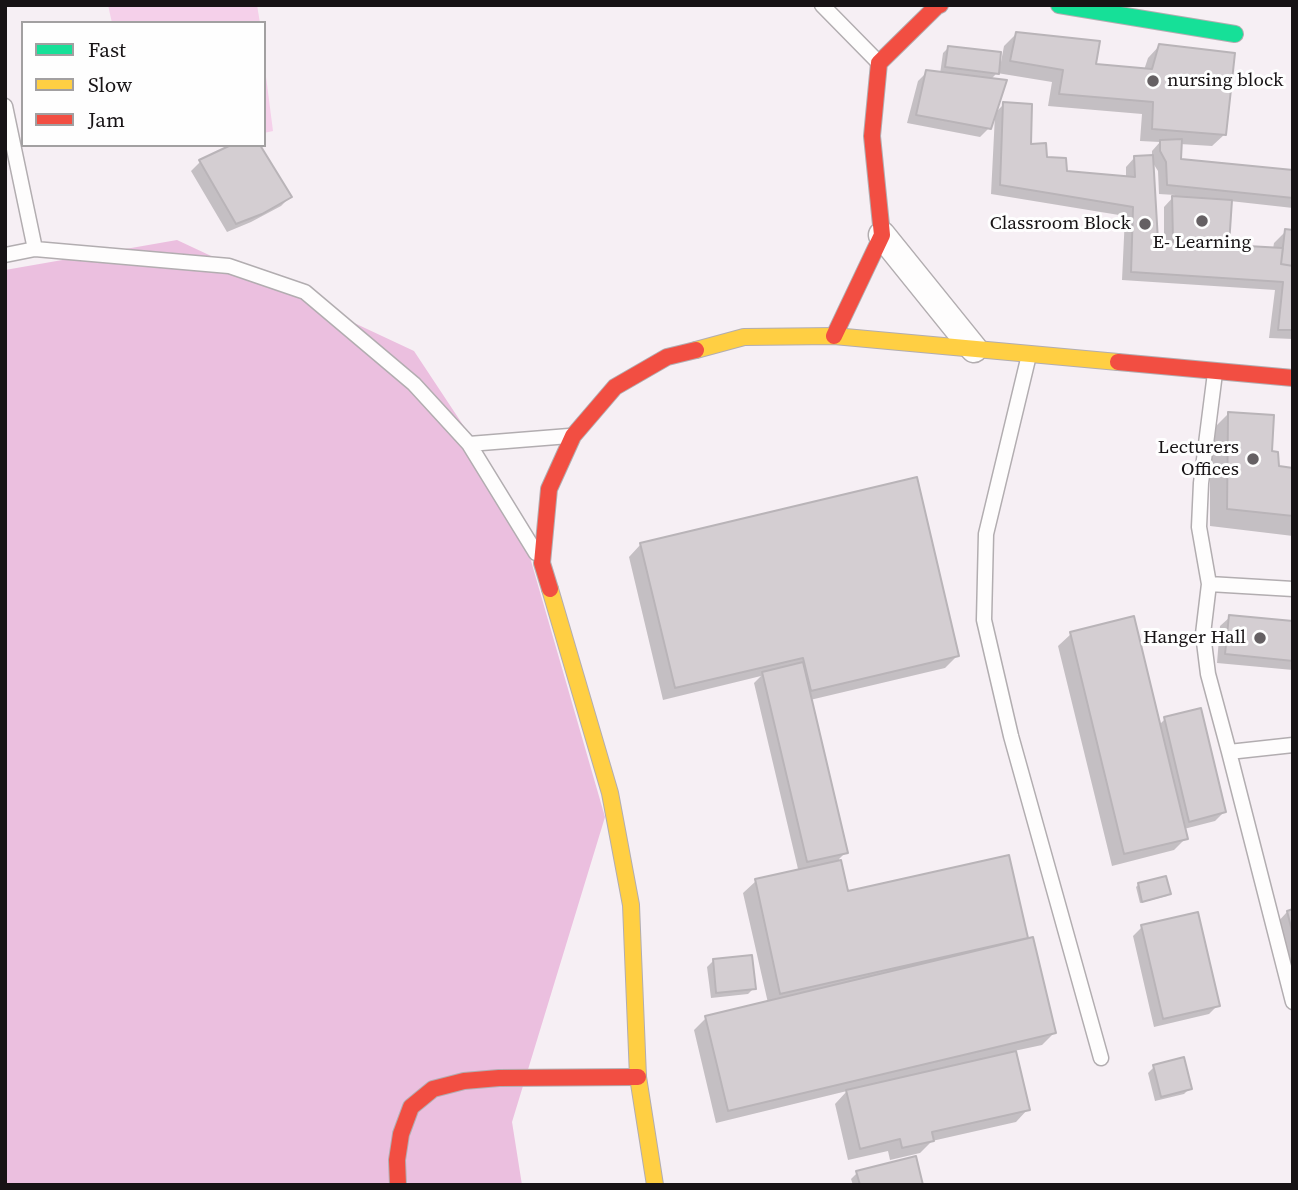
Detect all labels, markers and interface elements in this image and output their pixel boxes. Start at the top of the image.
legend [21,21,266,147]
text: Fast [88,35,126,64]
text: Slow [88,70,132,99]
place label: nursing block [1167,70,1283,92]
marker: nursing block [1145,73,1161,89]
text: Jam [88,105,125,134]
place label: Classroom Block [990,213,1131,235]
marker: E- Learning [1194,213,1210,229]
marker: Classroom Block [1137,216,1153,232]
place label: E- Learning [1153,232,1251,254]
place label: Lecturers Offices [1158,437,1239,481]
marker: Lecturers Offices [1245,451,1261,467]
place label: Hanger Hall [1143,627,1246,649]
marker: Hanger Hall [1252,630,1268,646]

